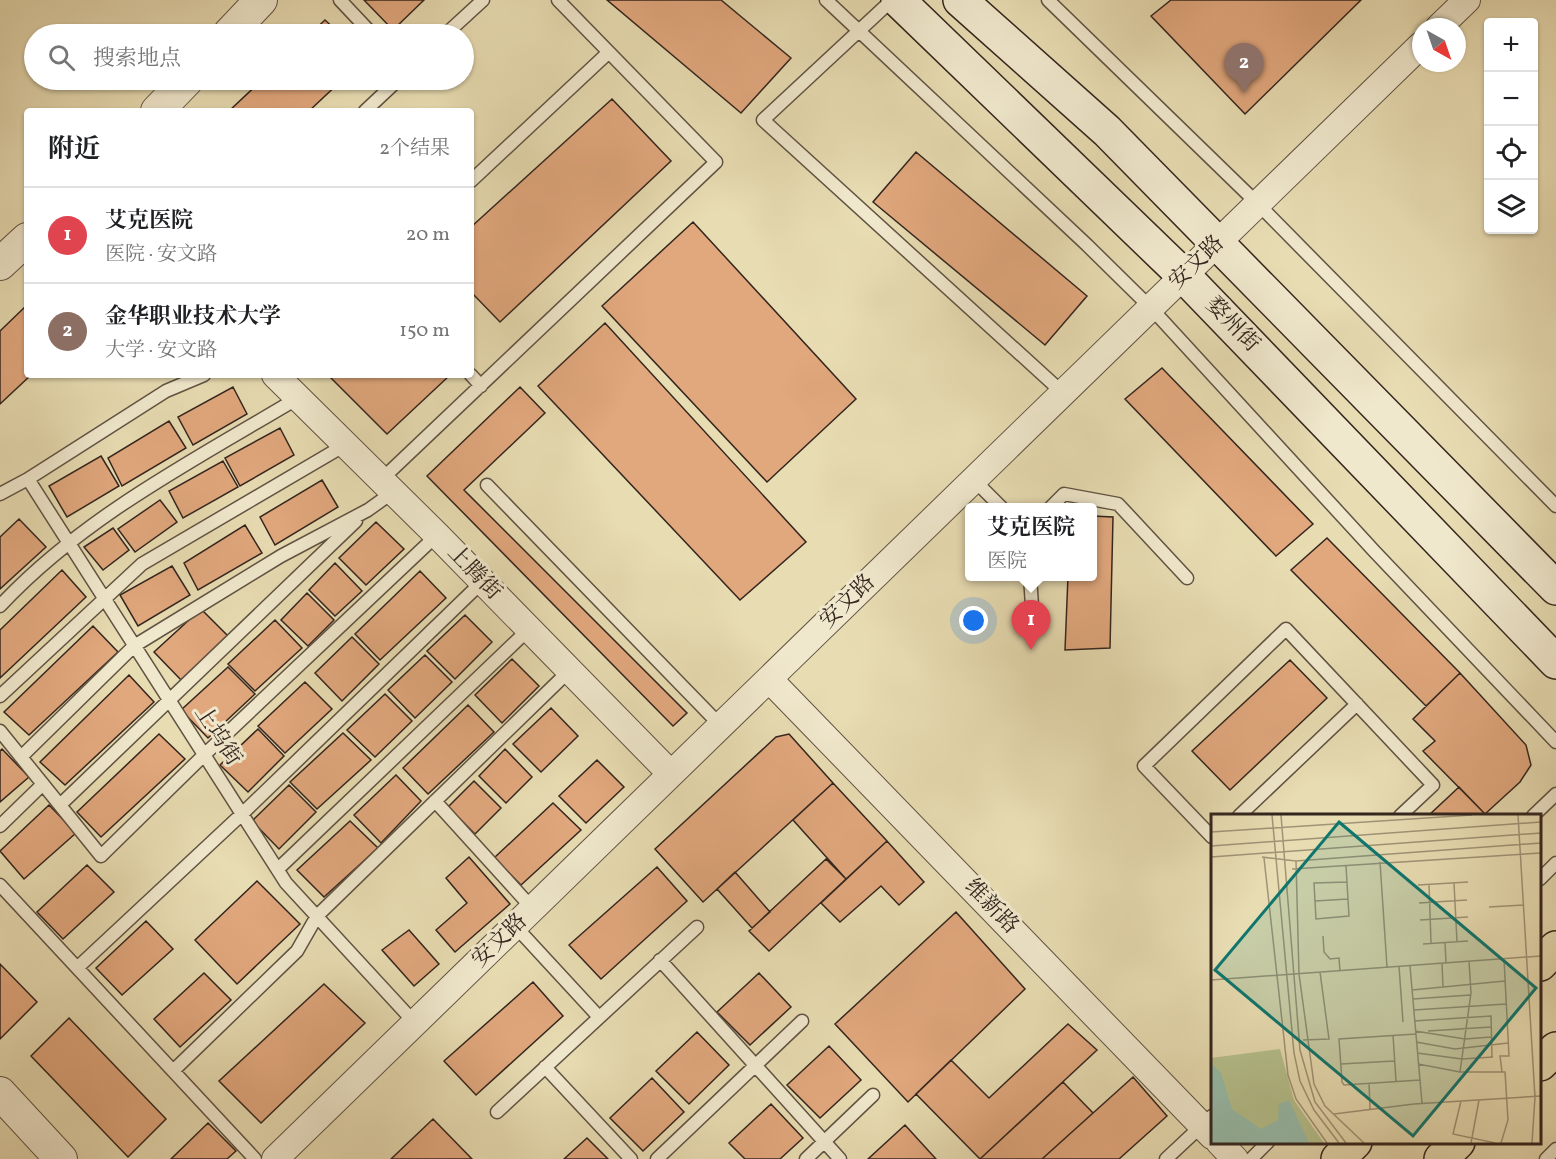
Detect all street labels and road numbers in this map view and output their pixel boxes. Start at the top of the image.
street label: 安文路 [1162,229,1232,297]
street label: 婺州街 [1198,290,1266,360]
street label: 上腾街 [440,538,508,608]
street label: 安文路 [813,568,883,636]
street label: 上坞街 [186,700,248,772]
street label: 维新路 [957,872,1025,942]
street label: 安文路 [465,907,535,975]

